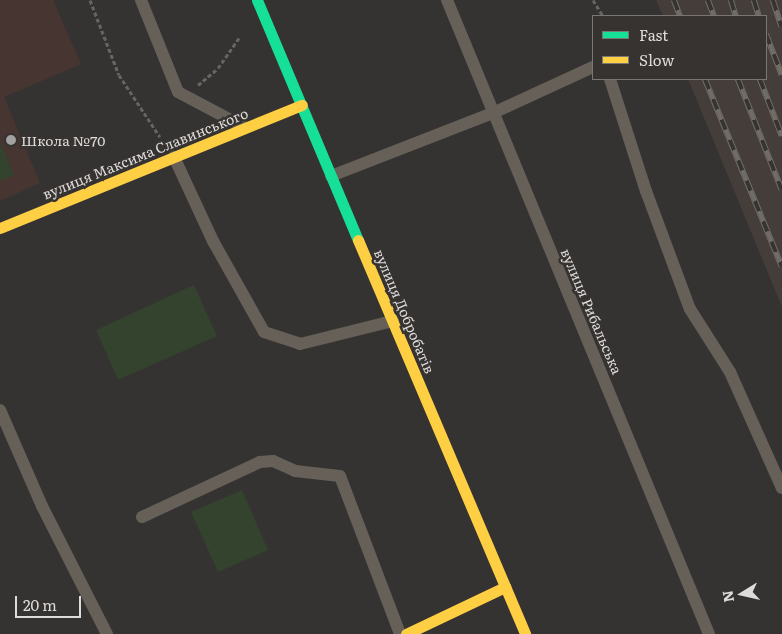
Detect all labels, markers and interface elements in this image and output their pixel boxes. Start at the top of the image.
legend [592,15,767,80]
text: Fast [639,23,668,46]
text: Slow [639,48,674,71]
street label: вулиця Максима Славинського [40,104,250,202]
place label: Школа №70 [21,132,105,148]
marker: Школа №70 [5,134,17,146]
street label: вулиця Добробатів [371,246,439,376]
street label: вулиця Рибальська [558,246,626,376]
north arrow [717,569,767,619]
scale bar [18,586,84,618]
text: N [716,589,738,604]
text: 20 m [23,593,57,616]

